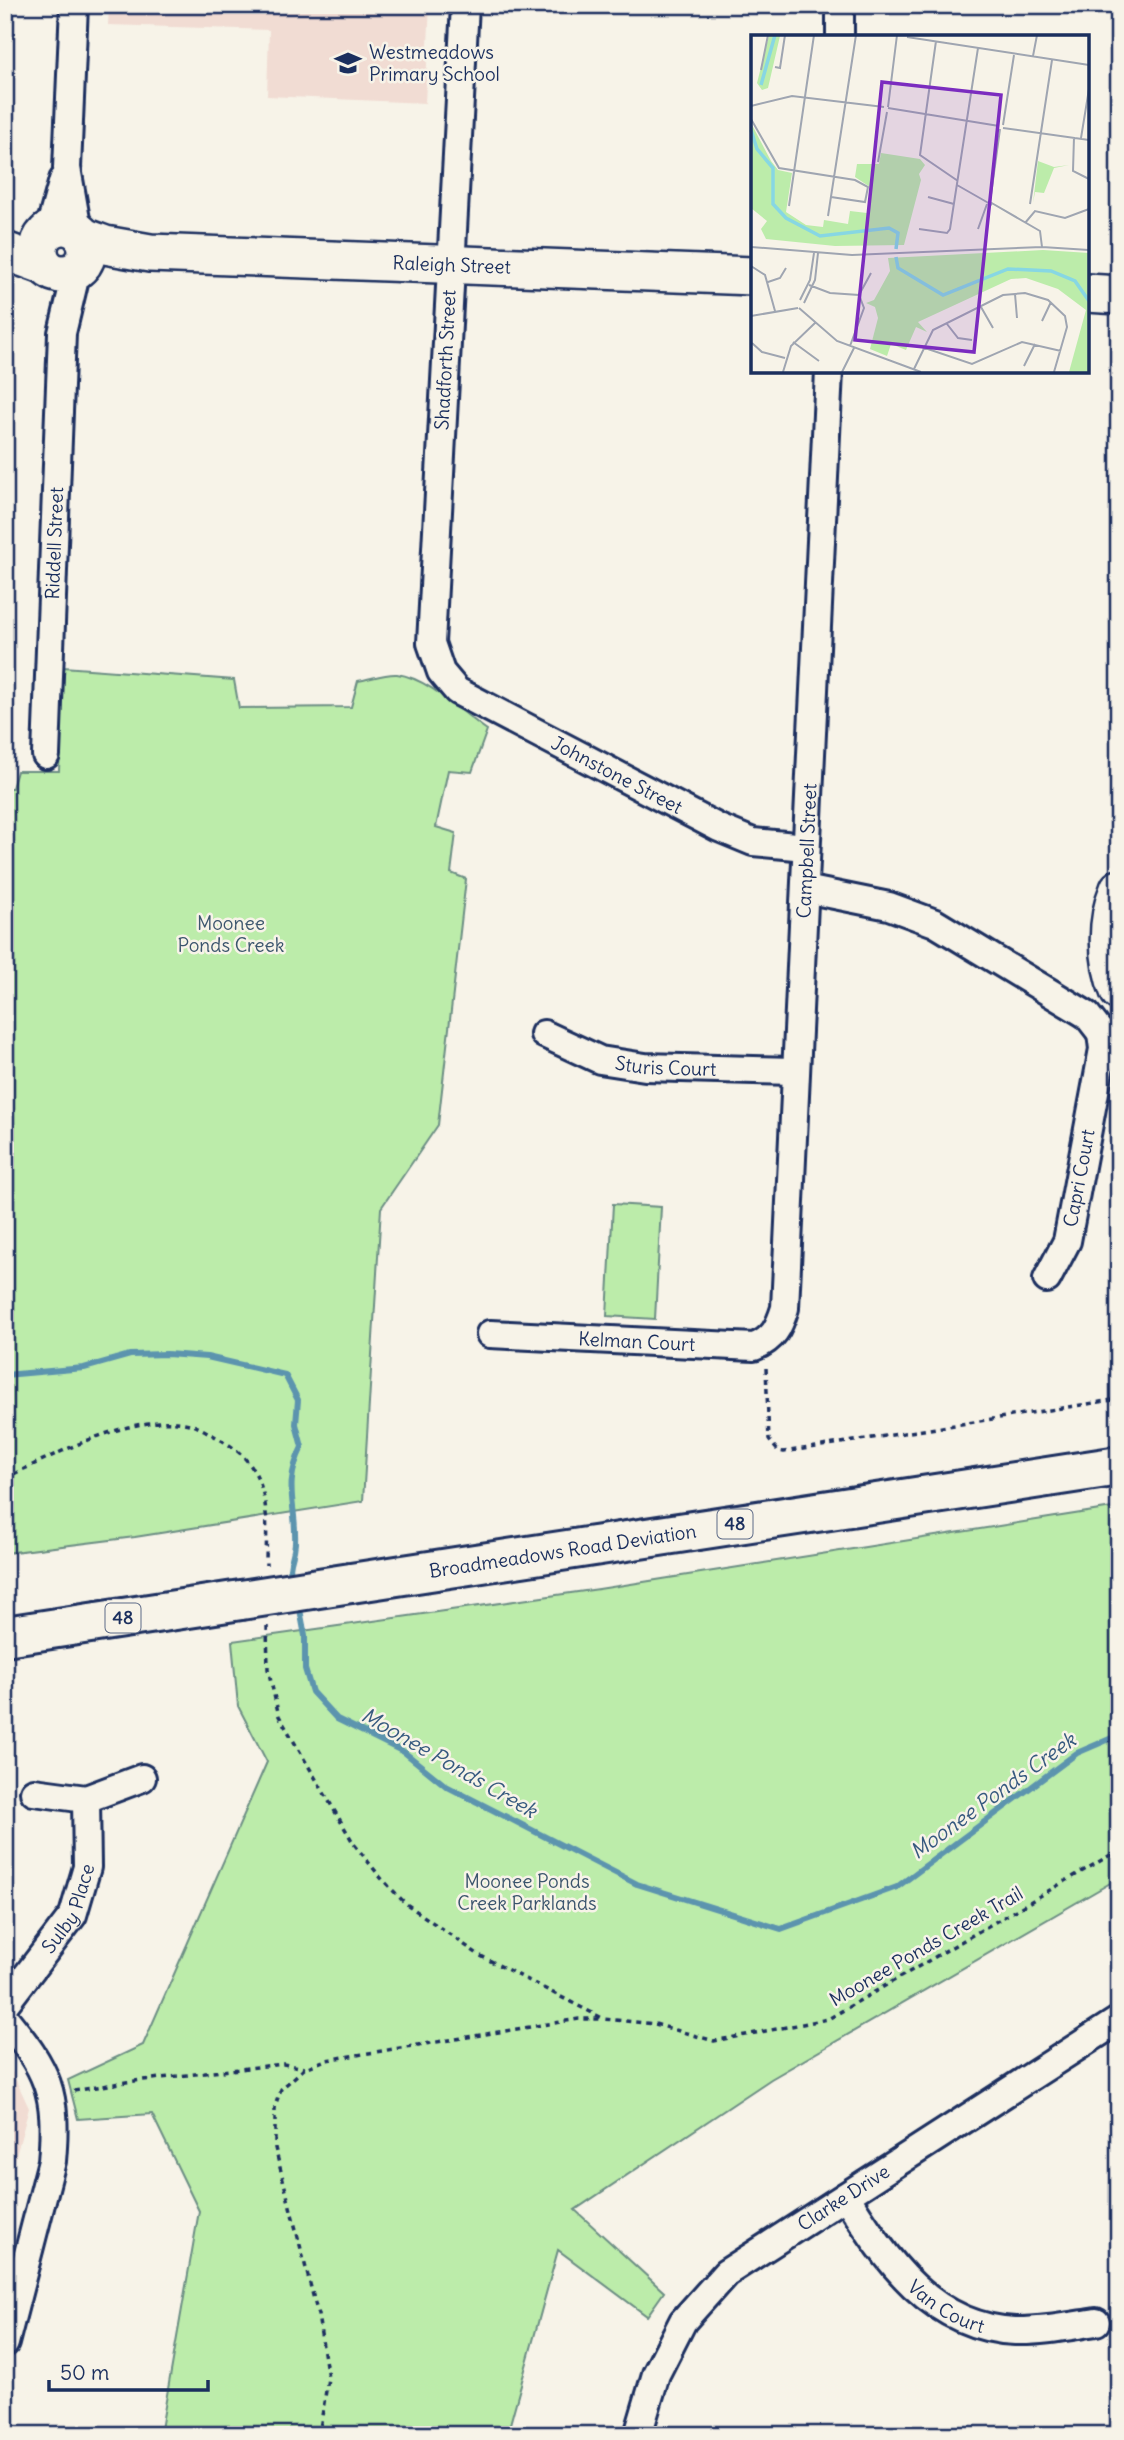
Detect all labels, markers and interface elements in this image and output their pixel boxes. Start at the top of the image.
inset map [751,35,1089,373]
place label: Westmeadows Primary School [369,40,500,86]
school or university icon: Westmeadows Primary School [333,48,363,78]
street label: Raleigh Street [392,250,511,279]
street label: Shadforth Street [429,289,461,431]
street label: Riddell Street [40,486,68,600]
street label: Johnstone Street [547,731,687,819]
street label: Campbell Street [791,783,822,919]
park label: Moonee Ponds Creek [178,911,285,957]
street label: Sturis Court [614,1051,717,1081]
street label: Capri Court [1058,1127,1100,1229]
street label: Kelman Court [578,1326,696,1356]
road number: 48 [718,1510,752,1539]
street label: Broadmeadows Road Deviation [427,1519,698,1583]
road number: 48 [106,1604,140,1632]
water label: Moonee Ponds Creek [357,1701,543,1824]
water label: Moonee Ponds Creek [905,1726,1082,1865]
street label: Sulby Place [36,1861,99,1958]
park label: Moonee Ponds Creek Parklands [457,1869,597,1915]
street label: Moonee Ponds Creek Trail [825,1881,1027,2011]
street label: Clarke Drive [793,2159,894,2236]
street label: Van Court [903,2275,987,2338]
scale bar [49,2349,208,2393]
text: 50 m [60,2359,109,2386]

